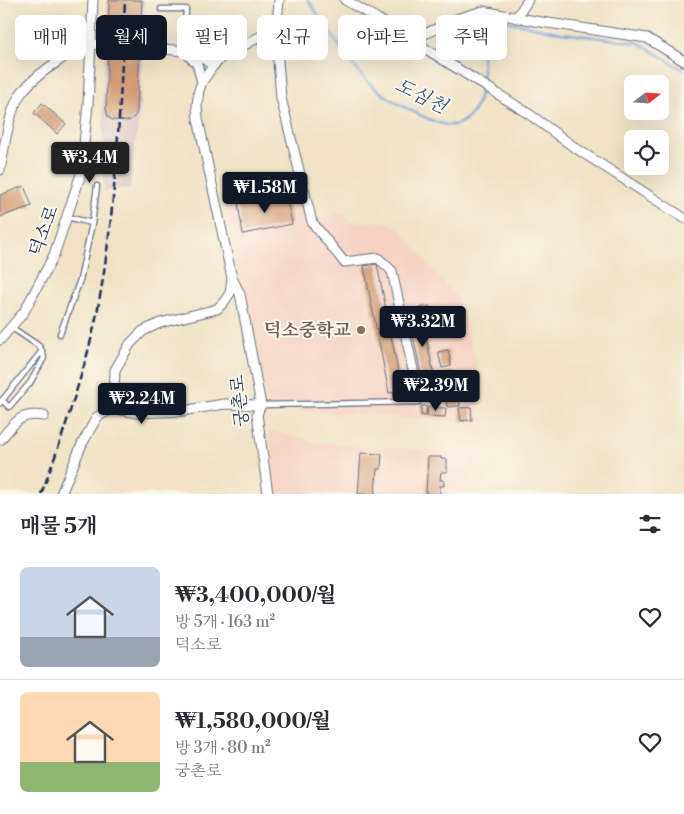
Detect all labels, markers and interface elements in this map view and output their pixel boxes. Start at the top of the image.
chip: 매매 [15,15,86,60]
chip: 월세 [96,15,167,60]
chip: 필터 [177,15,247,60]
chip: 신규 [257,15,328,60]
chip: 아파트 [338,15,426,60]
chip: 주택 [436,15,507,60]
water label: 도심천 [391,73,452,120]
north arrow [624,75,669,120]
map controls [624,75,669,175]
button: locate [624,130,669,175]
pin: ₩3.4M [55,142,125,184]
text: ₩3.4M [62,148,118,168]
pin: ₩1.58M [224,172,306,214]
text: ₩1.58M [233,178,297,198]
street label: 덕소로 [24,203,64,259]
pin: ₩3.32M [382,306,464,348]
text: ₩3.32M [391,312,455,332]
place label: 덕소중학교 [264,319,352,342]
marker: 덕소중학교 [355,324,367,336]
pin: ₩2.39M [395,370,477,412]
street label: 궁촌로 [226,374,254,428]
text: ₩2.39M [404,376,468,396]
pin: ₩2.24M [101,382,183,425]
text: ₩2.24M [109,389,175,409]
icon: filters [636,510,664,538]
text: 매물 5개 [20,514,97,540]
text: ₩3,400,000/월 [175,583,336,609]
icon: home [60,587,120,647]
icon: heart [636,603,664,631]
text: 방 5개 · 163 m² [175,612,275,632]
text: 덕소로 [175,635,221,655]
text: ₩1,580,000/월 [175,709,331,735]
icon: home [60,712,120,772]
icon: heart [636,728,664,756]
text: 방 3개 · 80 m² [175,738,271,758]
text: 궁촌로 [175,761,221,781]

